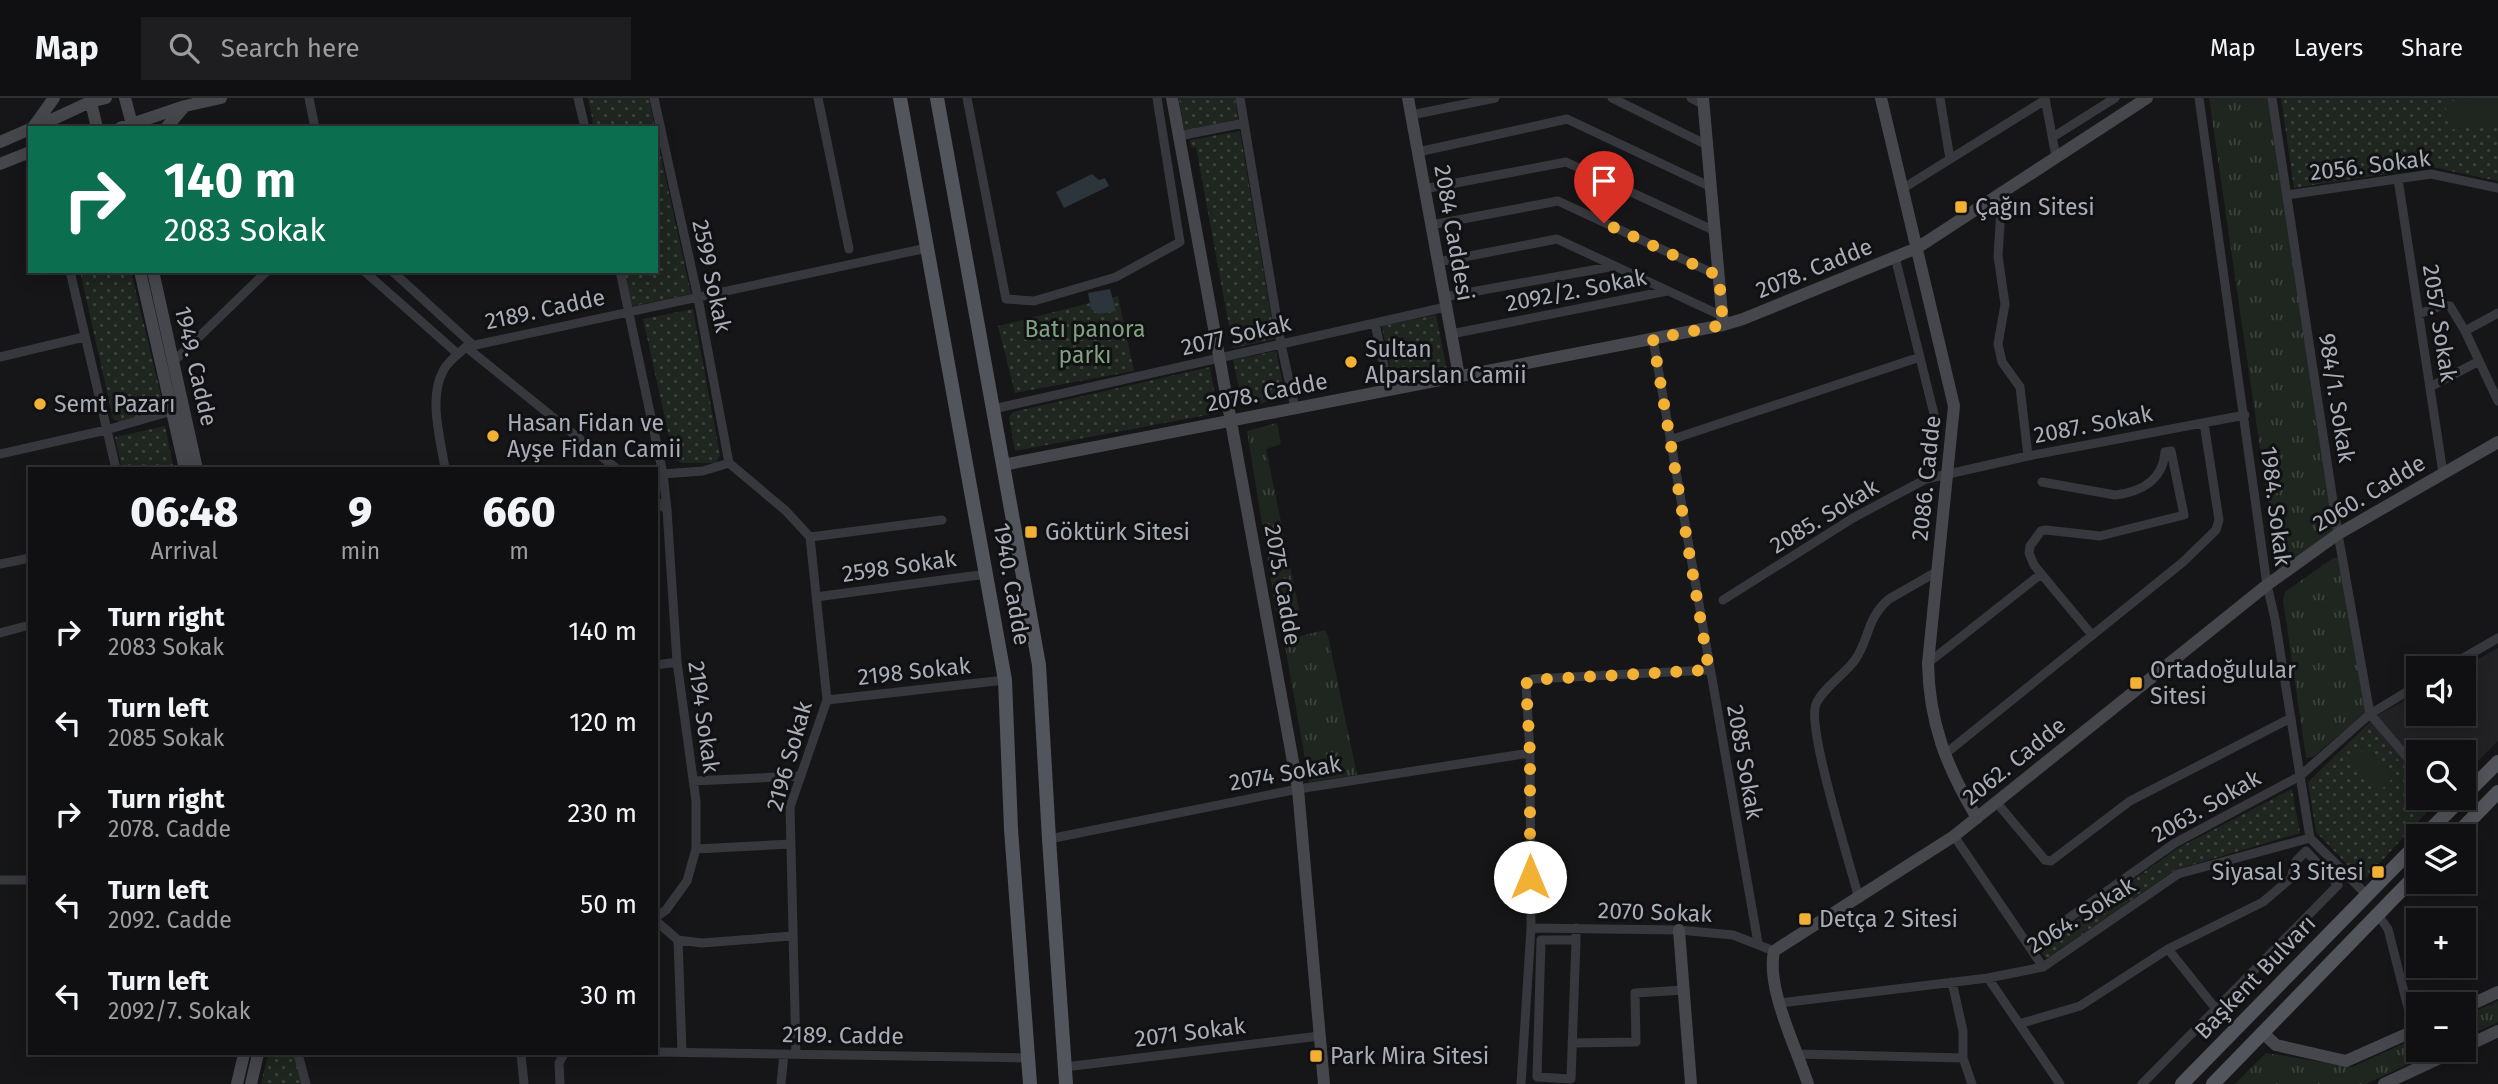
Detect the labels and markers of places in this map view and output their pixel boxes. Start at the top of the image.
pin [1574,151,1634,223]
place label: Çağın Sitesi [1975,193,2095,221]
marker: Çağın Sitesi [1953,199,1969,215]
place label: Sultan Alparslan Camii [1365,335,1527,389]
marker: Sultan Alparslan Camii [1343,354,1359,370]
place label: Semt Pazarı [54,390,175,418]
marker: Semt Pazarı [32,396,48,412]
place label: Hasan Fidan ve Ayşe Fidan Camii [507,409,681,463]
marker: Hasan Fidan ve Ayşe Fidan Camii [485,428,501,444]
place label: Göktürk Sitesi [1045,518,1190,546]
marker: Göktürk Sitesi [1023,524,1039,540]
place label: Ortadoğulular Sitesi [2150,656,2296,710]
marker: Ortadoğulular Sitesi [2128,675,2144,691]
place label: Siyasal 3 Sitesi [2212,858,2364,886]
marker: Siyasal 3 Sitesi [2370,864,2386,880]
place label: Detça 2 Sitesi [1819,905,1958,933]
marker: Detça 2 Sitesi [1797,911,1813,927]
place label: Park Mira Sitesi [1330,1042,1489,1070]
marker: Park Mira Sitesi [1308,1048,1324,1064]

